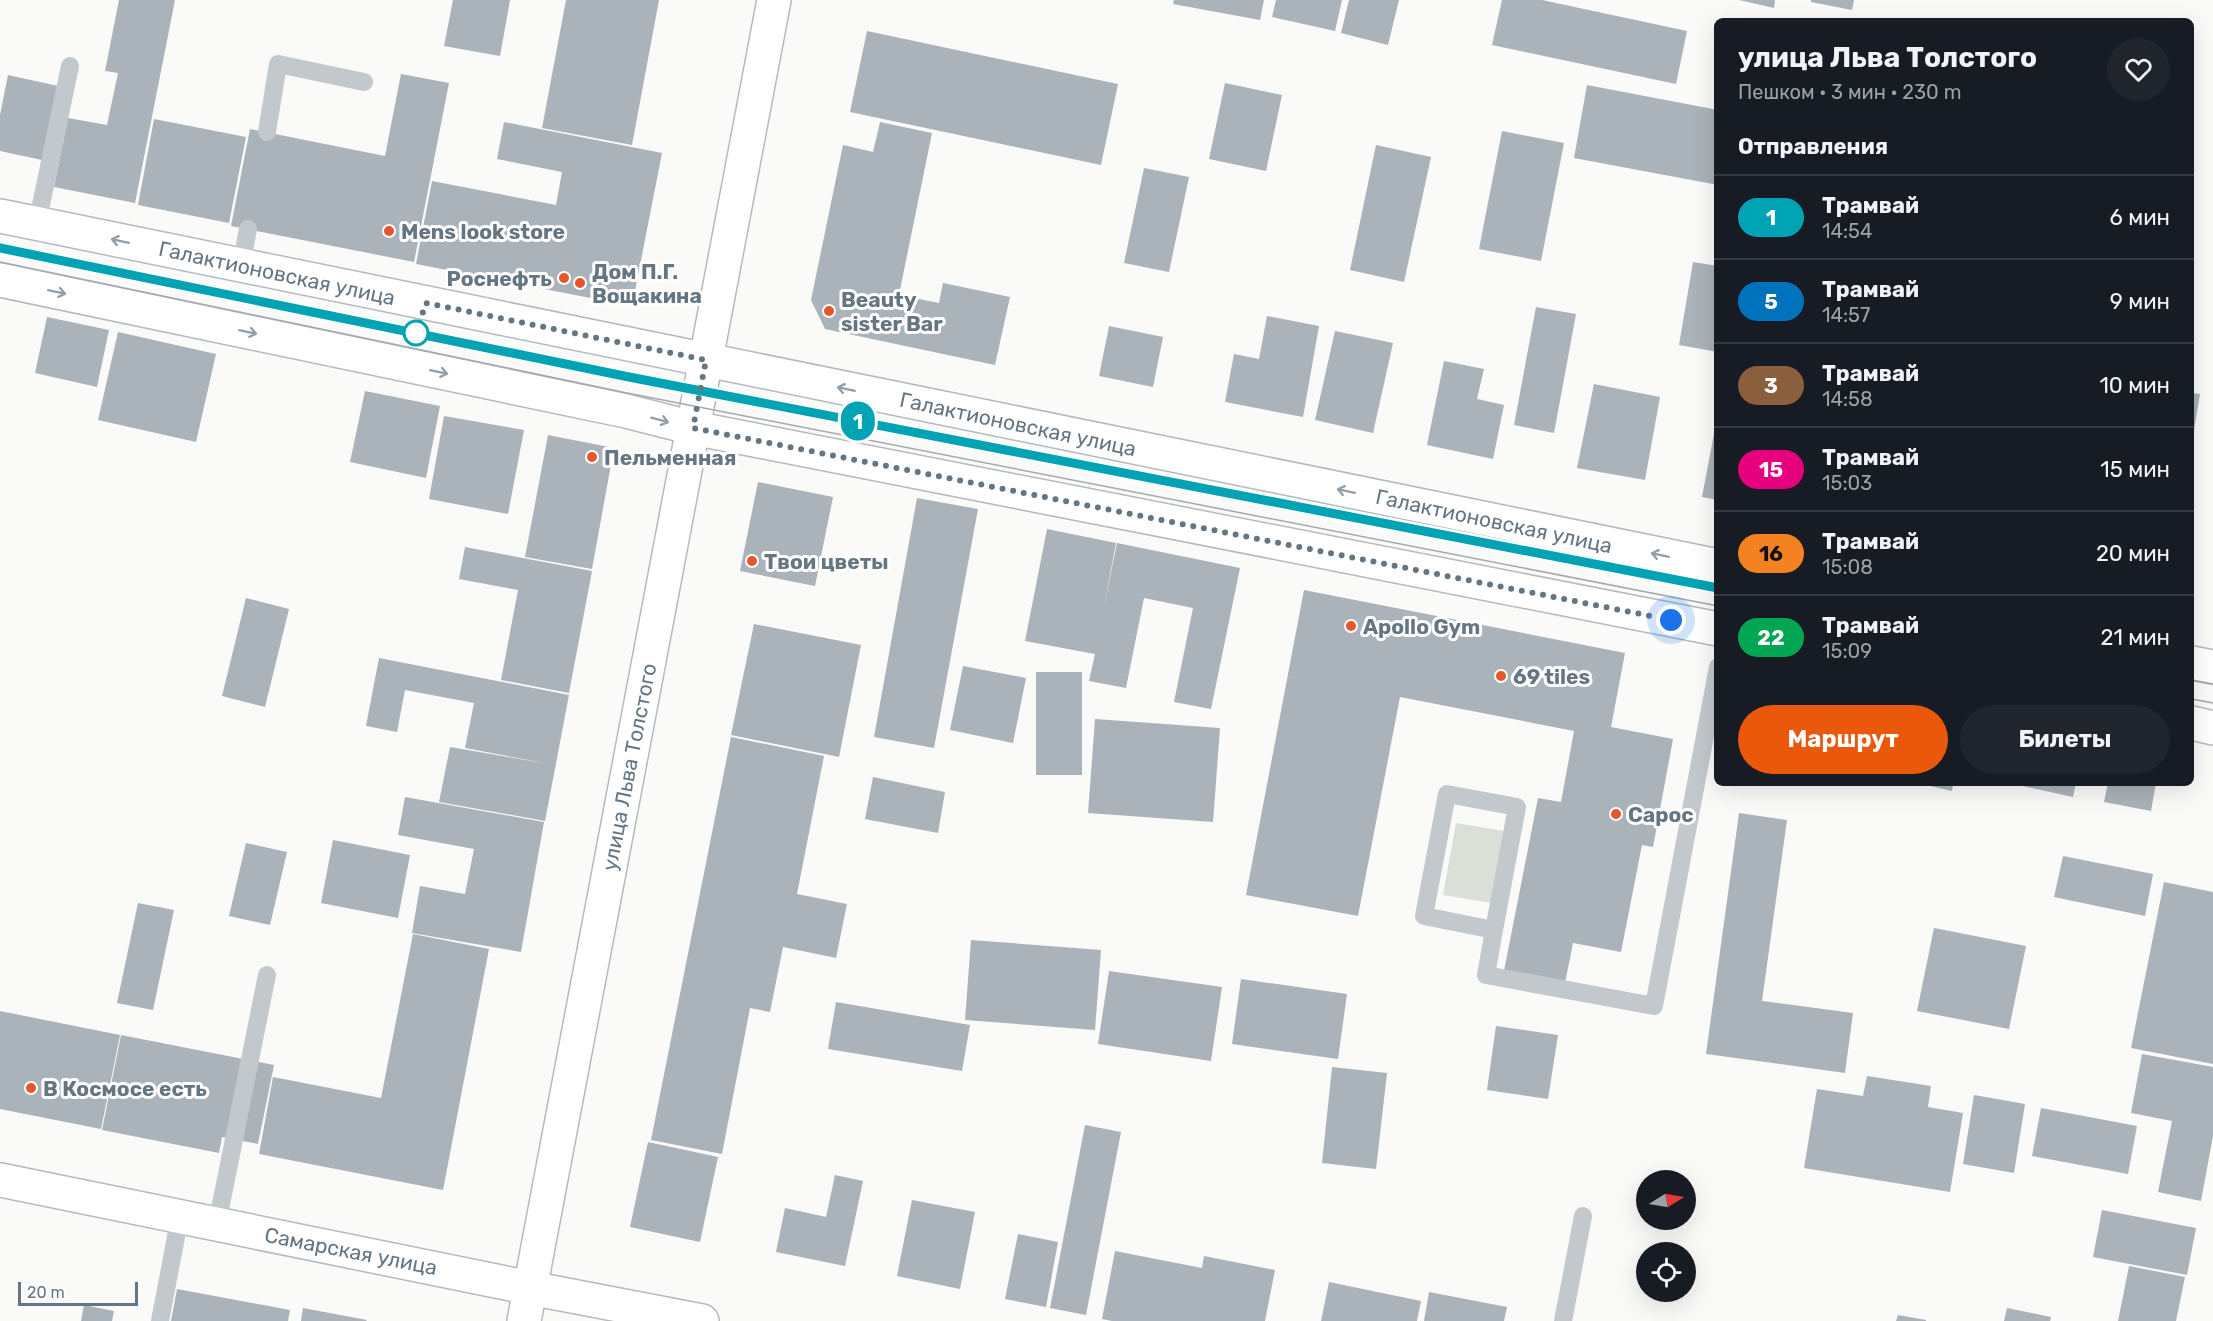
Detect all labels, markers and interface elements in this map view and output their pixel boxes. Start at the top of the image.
button: heart [2107,38,2170,101]
text: улица Льва Толстого [1738,41,2037,74]
text: Пешком · 3 мин · 230 m [1738,80,1961,104]
text: Отправления [1738,133,1888,160]
text: Трамвай [1822,192,1919,219]
text: 6 мин [2110,204,2170,231]
text: 1 [1766,205,1776,230]
place label: Mens look store [401,219,565,244]
text: 14:54 [1822,219,1872,243]
marker: Mens look store [382,224,396,238]
one-way arrow [111,235,130,246]
street label: Галактионовская улица [156,236,398,310]
place label: Дом П.Г. Вощакина [592,259,702,308]
place label: Роснефть [447,266,552,291]
marker: Роснефть [557,271,571,285]
marker: Дом П.Г. Вощакина [573,276,587,290]
text: Трамвай [1822,276,1919,303]
one-way arrow [47,287,67,298]
place label: Beauty sister Bar [841,287,943,336]
text: 9 мин [2110,288,2170,315]
text: 5 [1764,289,1778,314]
text: 14:57 [1822,303,1870,327]
marker: Beauty sister Bar [822,304,836,318]
unlabelled marker [403,320,429,346]
one-way arrow [238,327,257,338]
text: Трамвай [1822,360,1919,387]
one-way arrow [429,366,448,378]
text: 10 мин [2099,372,2170,399]
text: 3 [1764,373,1778,398]
one-way arrow [837,383,856,394]
street label: Галактионовская улица [897,387,1139,461]
text: 14:58 [1822,387,1873,411]
line badge: 1 [838,402,878,440]
text: 1 [853,409,863,434]
one-way arrow [650,414,669,426]
text: Трамвай [1822,444,1919,471]
place label: Пельменная [604,445,736,470]
marker: Пельменная [585,450,599,464]
text: 15 мин [2100,456,2170,483]
text: 15 [1759,457,1783,482]
text: 15:03 [1822,471,1872,495]
one-way arrow [1336,484,1355,496]
street label: Галактионовская улица [1373,484,1615,558]
text: Трамвай [1822,528,1919,555]
text: 20 мин [2096,540,2170,567]
text: 16 [1759,541,1783,566]
place label: Твои цветы [764,549,888,574]
one-way arrow [1651,549,1670,560]
marker: Твои цветы [745,554,759,568]
text: 15:08 [1822,555,1873,579]
your location [1656,605,1686,635]
text: Трамвай [1822,612,1919,639]
place label: Apollo Gym [1363,614,1480,639]
marker: Apollo Gym [1344,619,1358,633]
text: 21 мин [2100,624,2170,651]
text: 22 [1757,625,1785,650]
text: 15:09 [1822,639,1872,663]
street label: улица Льва Толстого [597,661,661,873]
place label: 69 tiles [1513,664,1590,689]
marker: 69 tiles [1494,669,1508,683]
button: Маршрут [1738,705,1948,774]
button: Билеты [1960,705,2170,774]
place label: Сарос [1628,802,1694,827]
marker: Сарос [1609,807,1623,821]
place label: В Космосе есть [43,1076,207,1101]
marker: В Космосе есть [24,1081,38,1095]
north arrow [1636,1170,1696,1230]
map controls [1636,1170,1696,1302]
street label: Самарская улица [263,1222,439,1280]
button: locate [1636,1242,1696,1302]
scale bar [18,1279,138,1306]
text: 20 m [27,1283,65,1302]

